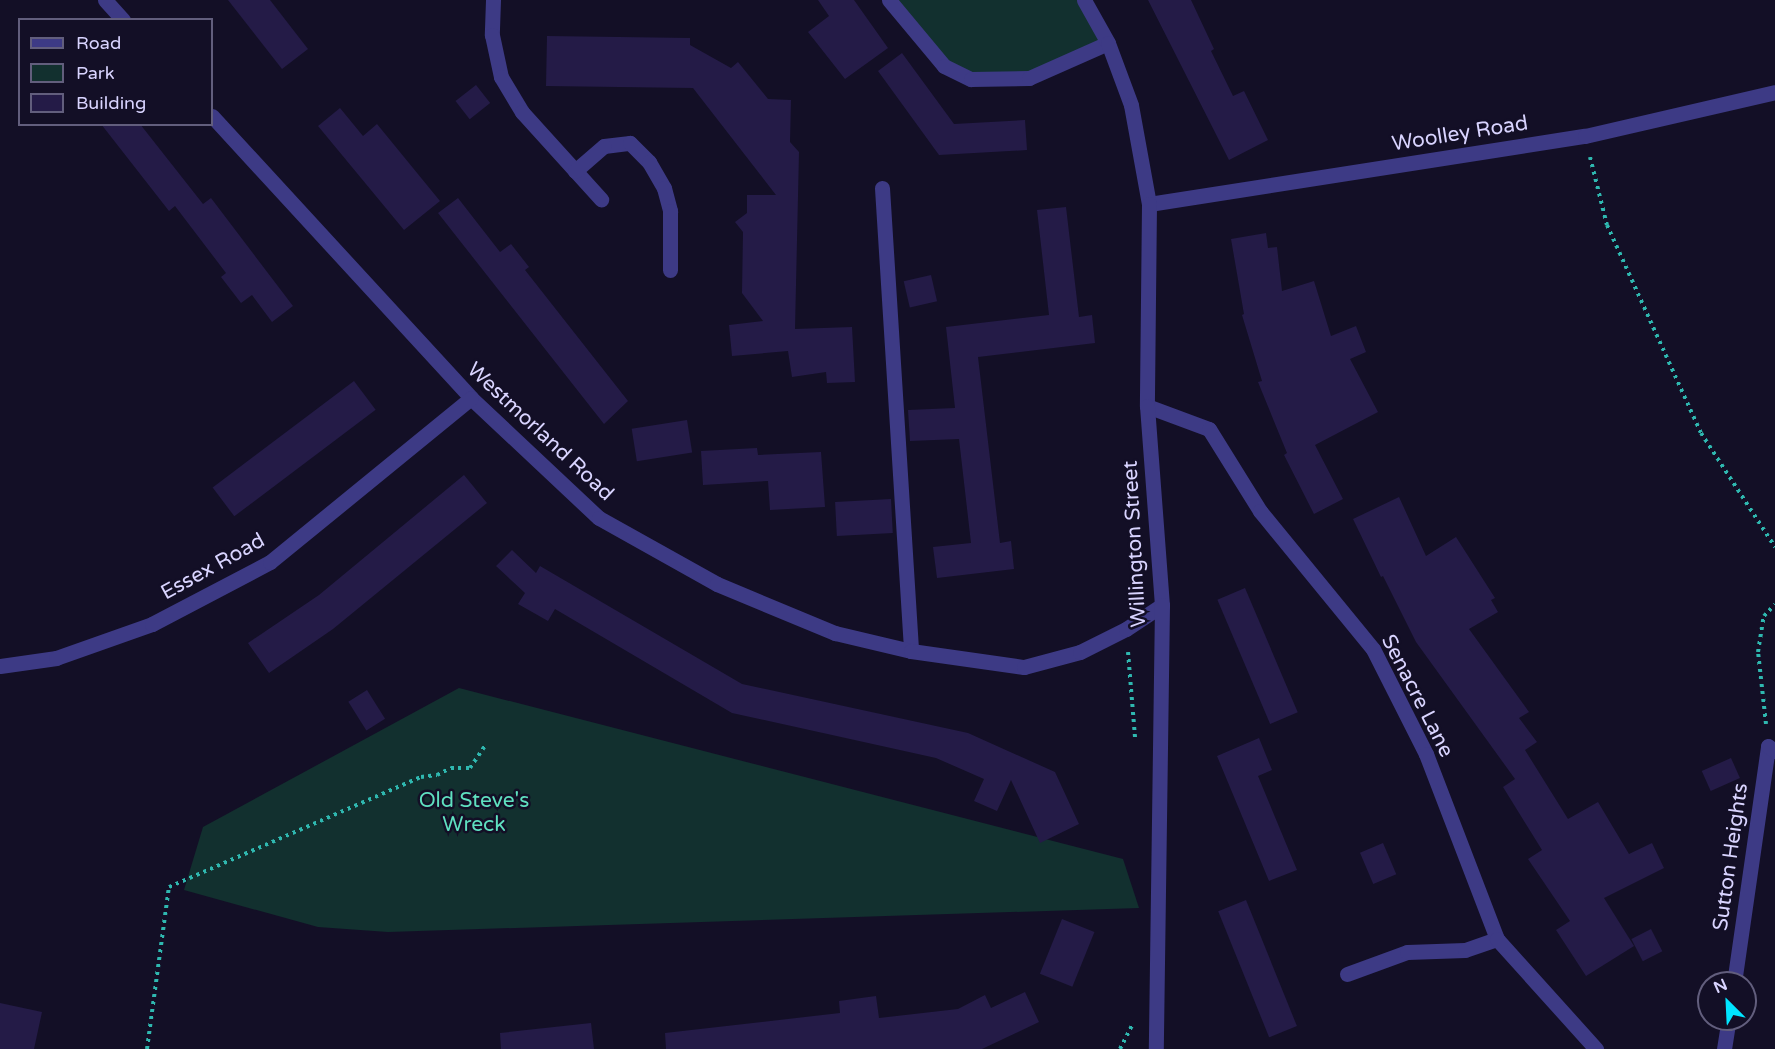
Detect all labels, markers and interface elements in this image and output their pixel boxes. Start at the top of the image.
legend [18,18,213,126]
text: Road [76,32,121,54]
text: Park [76,62,114,84]
text: Building [76,92,146,114]
street label: Woolley Road [1390,111,1530,157]
street label: Westmorland Road [461,357,619,507]
street label: Willington Street [1118,460,1152,628]
street label: Essex Road [157,528,269,606]
street label: Senacre Lane [1375,630,1459,762]
street label: Sutton Heights [1708,781,1754,933]
park label: Old Steve's Wreck [419,788,529,838]
north arrow [1697,971,1757,1031]
text: N [1711,975,1730,998]

